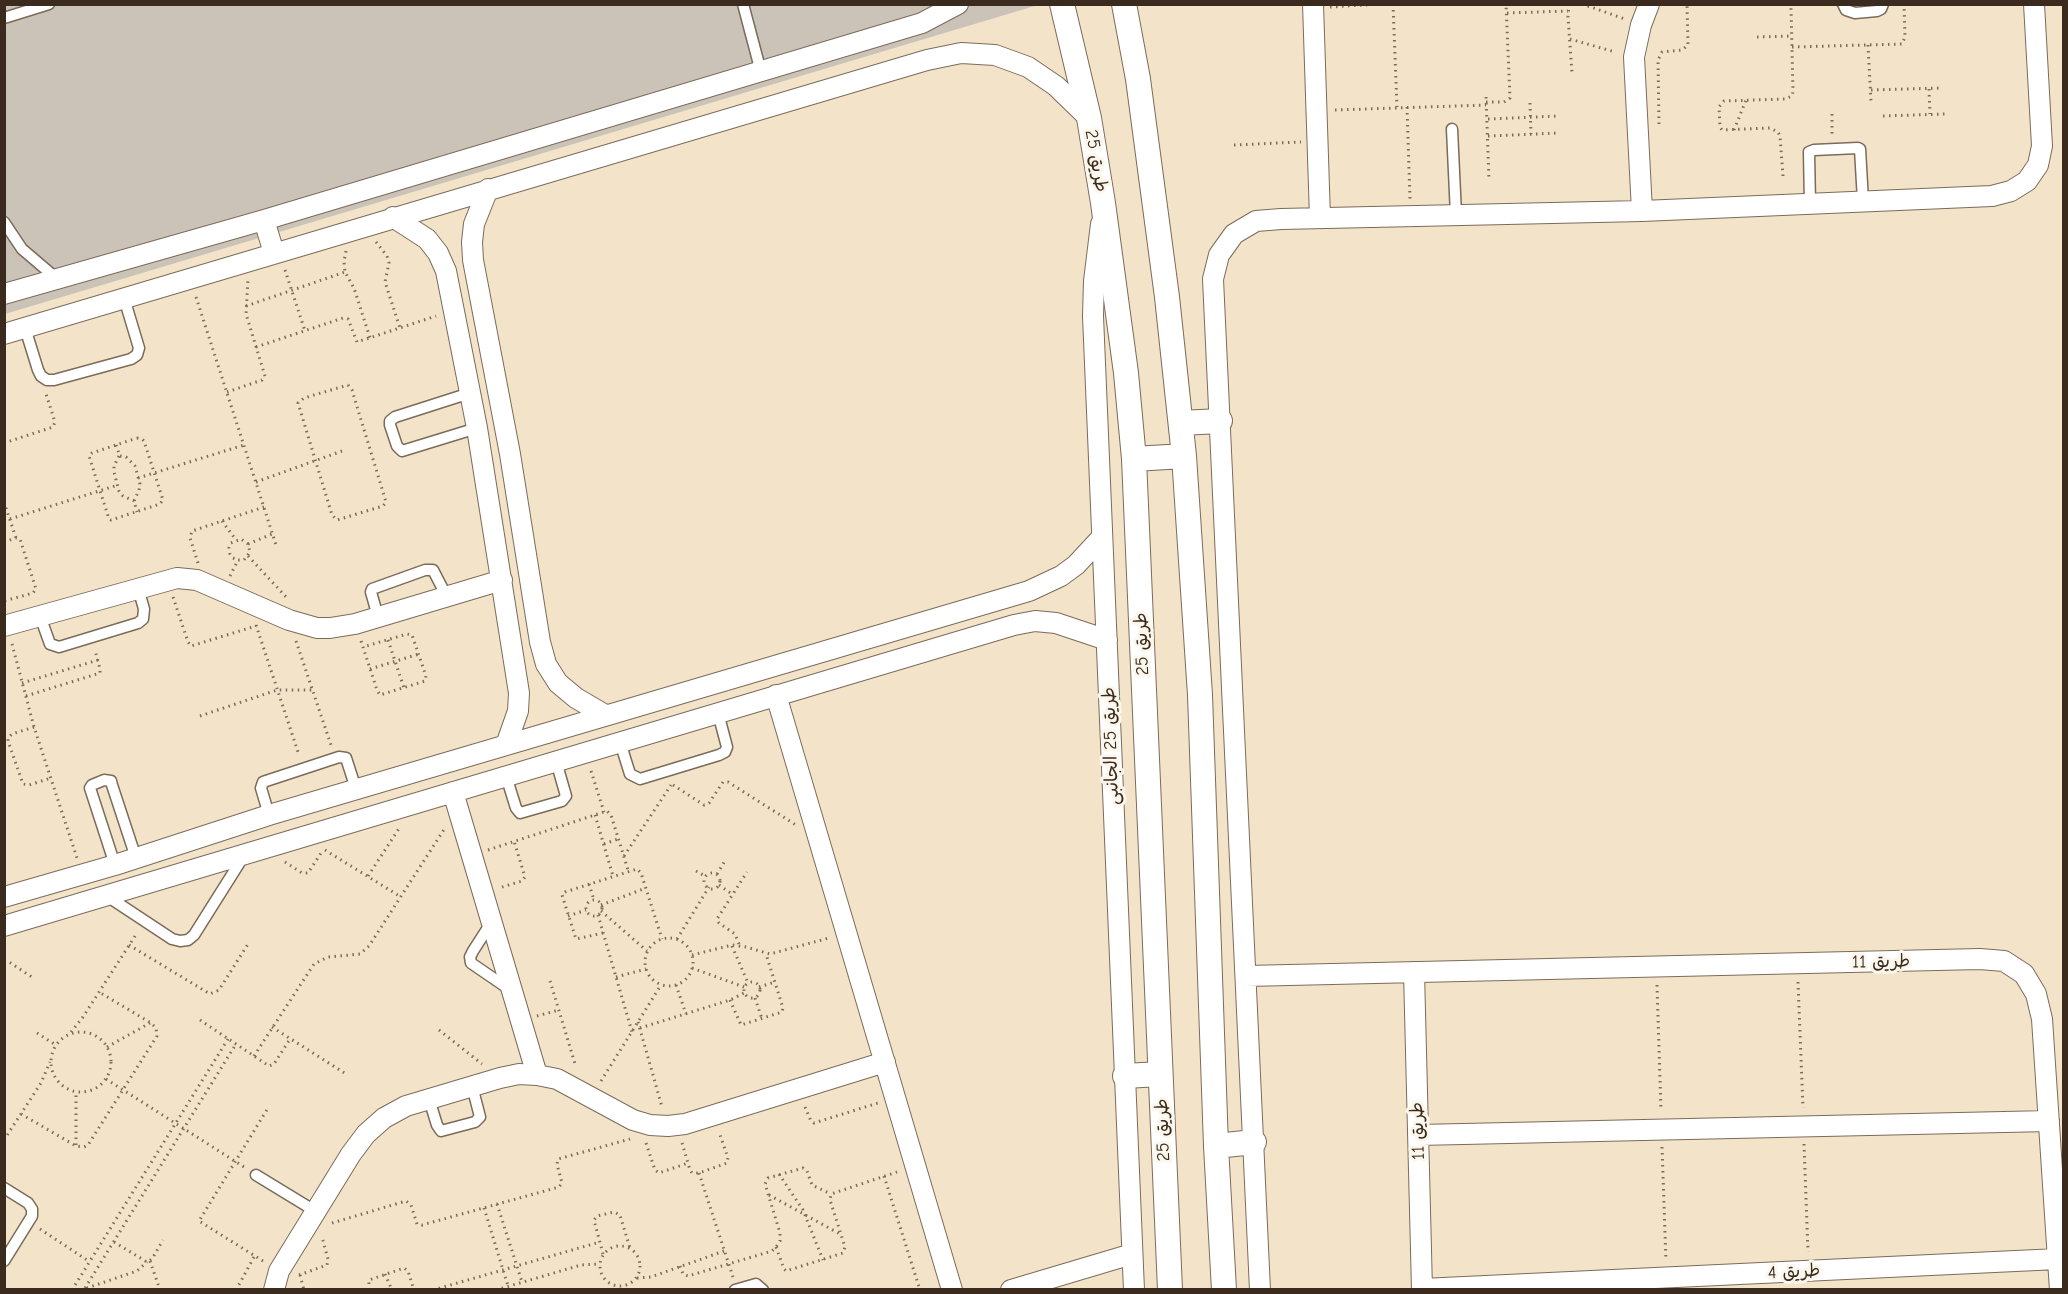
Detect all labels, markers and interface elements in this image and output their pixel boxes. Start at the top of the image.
street label: طريق 25 [1080,128,1112,194]
street label: طريق 25 [1130,612,1154,676]
street label: طريق 25 الجانبى [1098,687,1124,805]
street label: طريق 11 [1852,951,1910,973]
street label: طريق 25 [1151,1098,1175,1162]
street label: طريق 11 [1406,1102,1430,1160]
street label: طريق 4 [1767,1260,1821,1284]

